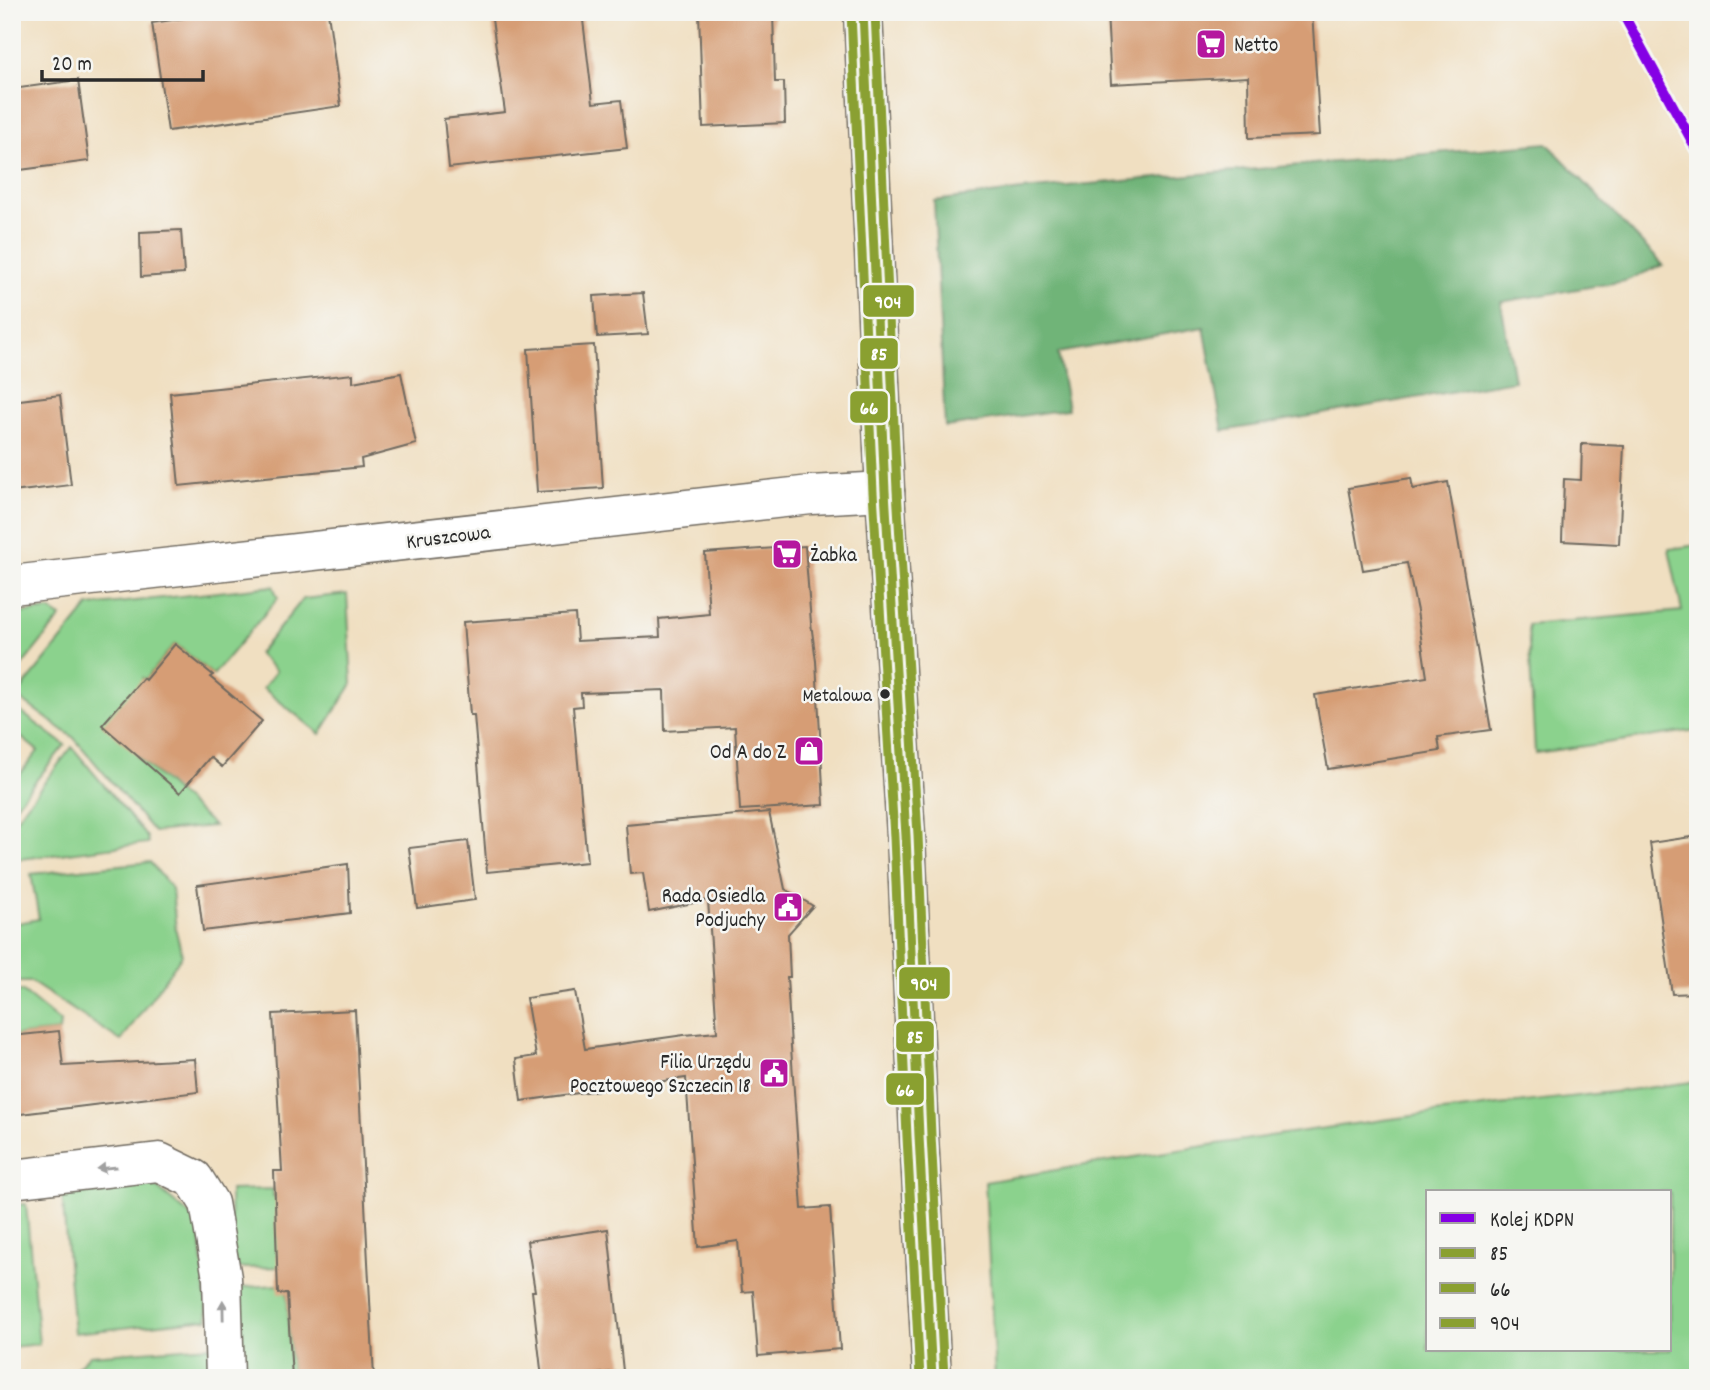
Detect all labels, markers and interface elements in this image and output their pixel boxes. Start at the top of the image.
supermarket icon: Netto [1194,27,1228,61]
place label: Netto [1234,32,1278,62]
scale bar [42,38,203,82]
text: 20 m [52,51,92,81]
line badge: 904 [862,284,915,318]
text: 904 [875,291,901,318]
line badge: 85 [859,337,899,370]
text: 85 [871,343,887,370]
line badge: 66 [849,390,889,424]
text: 66 [860,397,878,424]
street label: Kruszcowa [405,519,493,559]
supermarket icon: Żabka [770,537,804,571]
place label: Żabka [810,542,858,572]
place label: Metalowa [802,684,873,711]
marker: Metalowa [878,687,892,701]
shop icon: Od A do Z [792,734,826,768]
place label: Od A do Z [710,739,787,769]
place label: Rada Osiedla Podjuchy [662,883,766,937]
public building icon: Rada Osiedla Podjuchy [771,890,805,924]
line badge: 904 [898,966,951,1000]
text: 904 [911,973,937,1000]
line badge: 85 [895,1020,935,1053]
text: 85 [907,1026,923,1053]
place label: Filia Urzędu Pocztowego Szczecin 18 [570,1049,751,1103]
public building icon: Filia Urzędu Pocztowego Szczecin 18 [757,1056,791,1090]
line badge: 66 [885,1072,925,1106]
text: 66 [896,1079,914,1106]
one-way arrow [96,1163,118,1174]
legend [1426,1190,1672,1352]
text: Kolej KDPN [1490,1207,1574,1237]
text: 85 [1490,1241,1508,1271]
text: 66 [1490,1277,1511,1307]
one-way arrow [217,1298,228,1320]
text: 904 [1490,1311,1520,1341]

